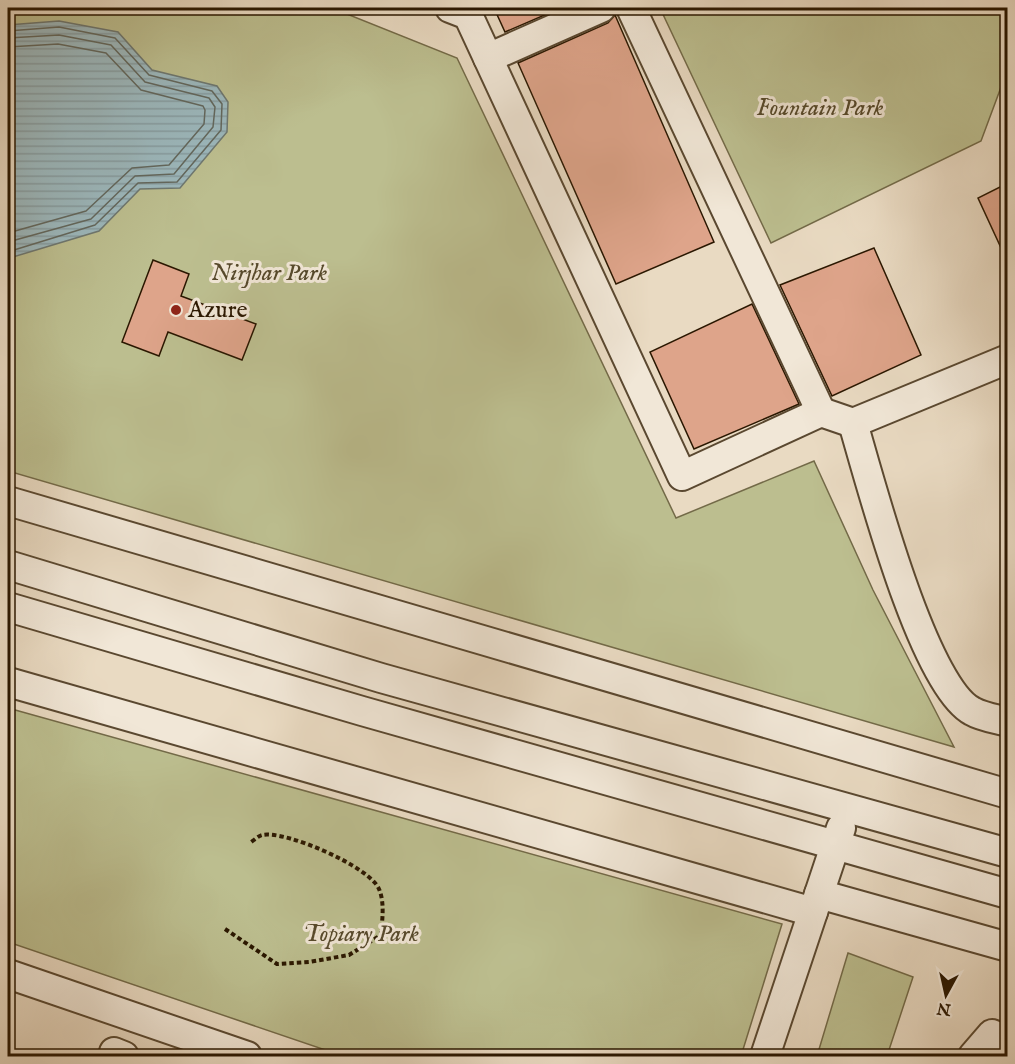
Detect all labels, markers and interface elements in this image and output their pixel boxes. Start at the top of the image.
park label: Fountain Park [757,93,884,124]
park label: Nirjhar Park [211,258,327,289]
place label: Azure [187,295,248,326]
marker: Azure [169,303,183,317]
park label: Topiary Park [303,919,419,950]
north arrow [916,965,976,1025]
text: N [936,997,953,1019]

